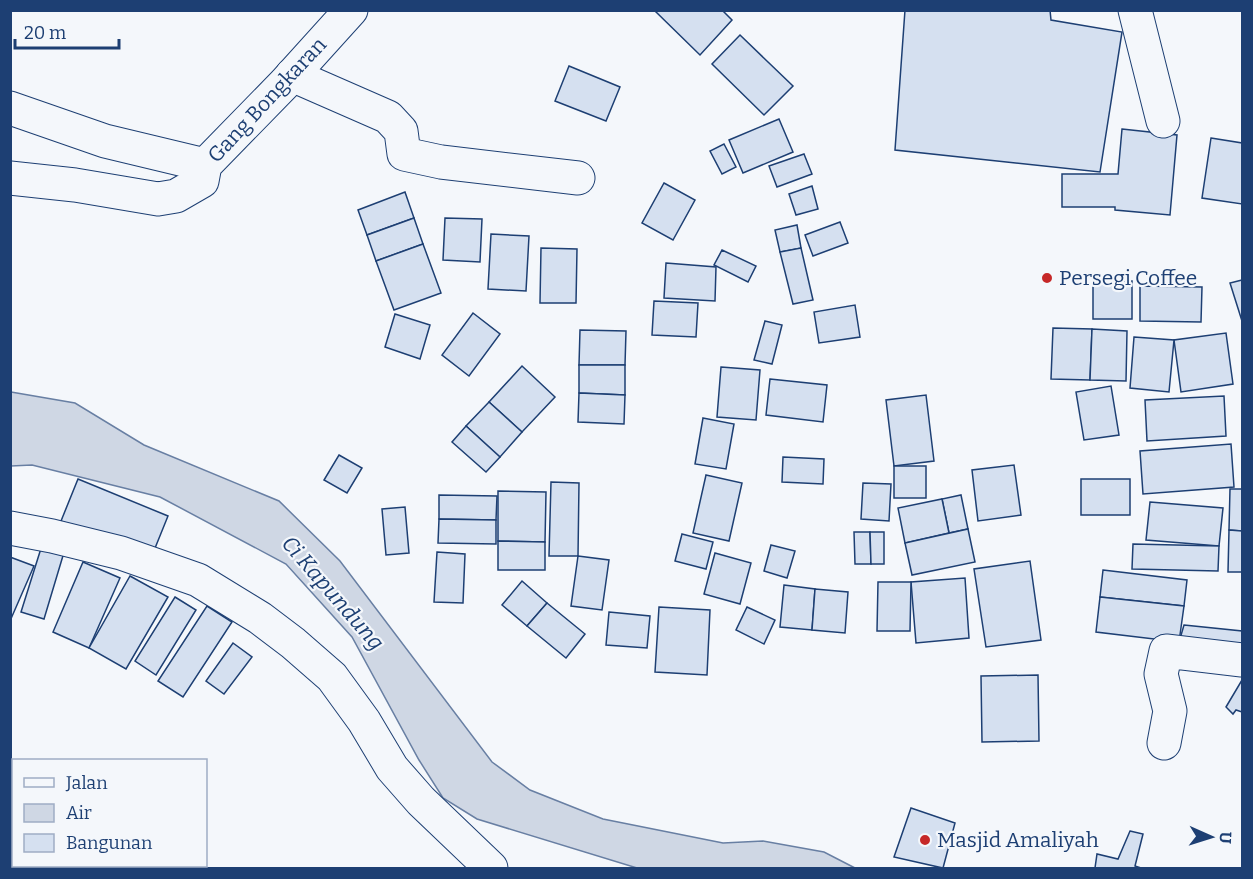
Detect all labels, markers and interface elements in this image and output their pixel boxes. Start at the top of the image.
scale bar [15,12,118,50]
text: 20 m [24,22,66,44]
street label: Gang Bongkaran [202,32,332,168]
place label: Persegi Coffee [1059,265,1197,291]
marker: Persegi Coffee [1040,271,1054,285]
water label: Ci Kapundung [276,530,390,656]
legend [12,759,207,867]
text: Jalan [65,772,108,794]
text: Air [66,802,92,824]
north arrow [1181,807,1241,867]
place label: Masjid Amaliyah [937,827,1099,853]
text: U [1216,831,1235,844]
text: Bangunan [66,832,153,854]
marker: Masjid Amaliyah [918,833,932,847]

